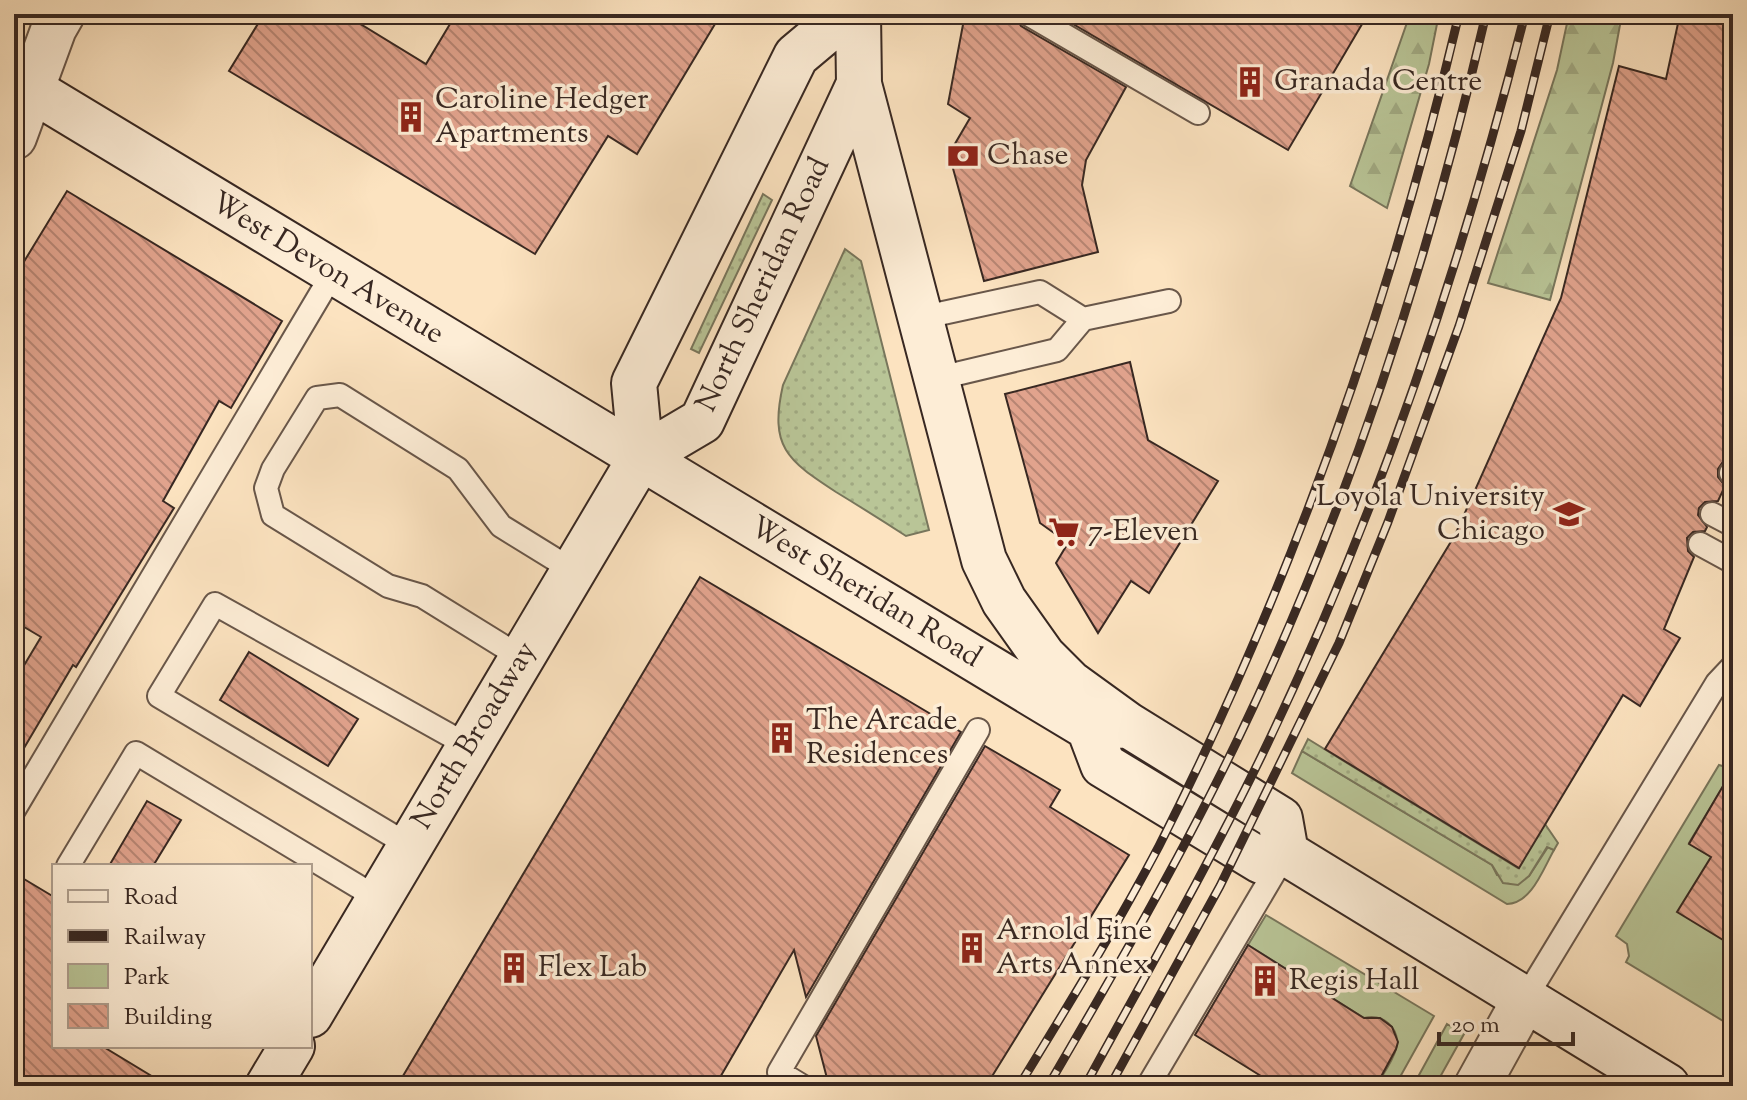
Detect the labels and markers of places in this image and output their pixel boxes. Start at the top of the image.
place label: Granada Centre [1274,61,1482,104]
building icon: Granada Centre [1233,65,1267,99]
place label: Caroline Hedger Apartments [435,79,648,156]
building icon: Caroline Hedger Apartments [394,100,428,134]
place label: Chase [987,135,1068,178]
bank icon: Chase [946,139,980,173]
place label: Loyola University Chicago [1316,476,1545,553]
school or university icon: Loyola University Chicago [1552,497,1586,531]
place label: 7-Eleven [1088,511,1199,554]
supermarket icon: 7-Eleven [1047,515,1081,549]
place label: The Arcade Residences [806,700,957,777]
building icon: The Arcade Residences [765,721,799,755]
place label: Arnold Fine Arts Annex [996,910,1152,987]
building icon: Arnold Fine Arts Annex [955,931,989,965]
place label: Flex Lab [538,947,647,990]
building icon: Flex Lab [497,951,531,985]
place label: Regis Hall [1289,960,1419,1003]
building icon: Regis Hall [1248,964,1282,998]

